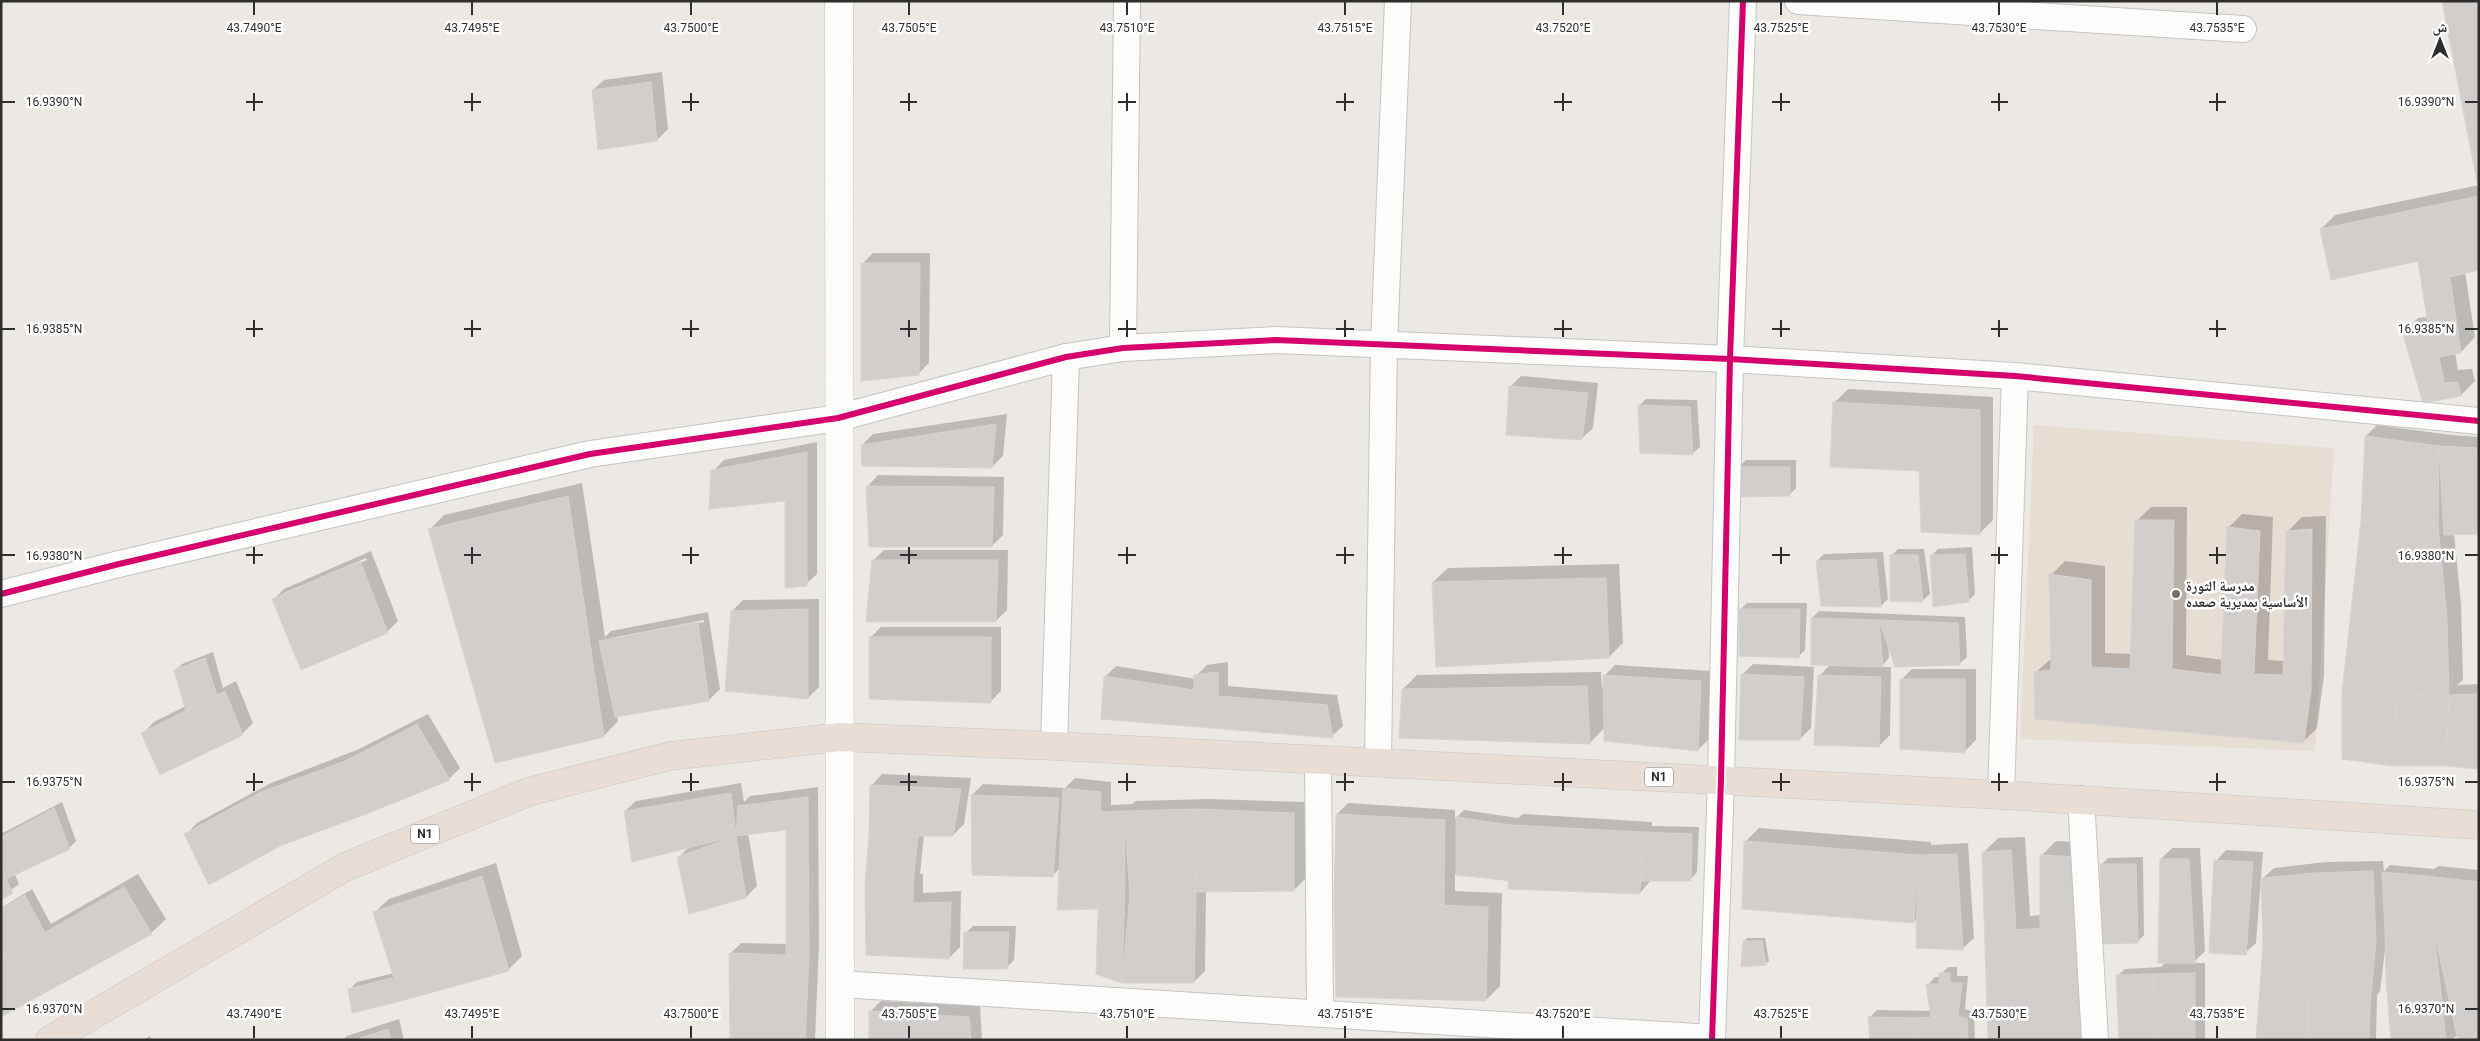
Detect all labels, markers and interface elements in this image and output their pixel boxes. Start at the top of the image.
north arrow [2415,15,2465,65]
text: ش [2433,19,2448,36]
text: 43.7490°E [227,21,282,35]
text: 43.7495°E [445,21,500,35]
text: 43.7500°E [664,21,719,35]
text: 43.7505°E [882,21,937,35]
text: 43.7510°E [1100,21,1155,35]
text: 43.7515°E [1318,21,1373,35]
text: 43.7520°E [1536,21,1591,35]
text: 43.7525°E [1754,21,1809,35]
text: 43.7530°E [1972,21,2027,35]
text: 43.7535°E [2190,21,2245,35]
text: 16.9390°N [26,95,82,109]
text: 16.9390°N [2398,95,2454,109]
text: 16.9385°N [26,322,82,336]
text: 16.9385°N [2398,322,2454,336]
text: 16.9380°N [26,549,82,563]
text: 16.9380°N [2398,549,2454,563]
place label: مدرسة الثورة الأساسية بمديرية صعده [2186,578,2308,611]
marker: مدرسة الثورة الأساسية بمديرية صعده [2170,588,2182,600]
road number: N1 [1645,768,1673,786]
text: 16.9375°N [26,775,82,789]
text: 16.9375°N [2398,775,2454,789]
road number: N1 [411,824,439,844]
text: 16.9370°N [26,1002,82,1016]
text: 16.9370°N [2398,1002,2454,1016]
text: 43.7490°E [227,1007,282,1021]
text: 43.7495°E [445,1007,500,1021]
text: 43.7500°E [664,1007,719,1021]
text: 43.7505°E [882,1007,937,1021]
text: 43.7510°E [1100,1007,1155,1021]
text: 43.7515°E [1318,1007,1373,1021]
text: 43.7520°E [1536,1007,1591,1021]
text: 43.7525°E [1754,1007,1809,1021]
text: 43.7530°E [1972,1007,2027,1021]
text: 43.7535°E [2190,1007,2245,1021]

